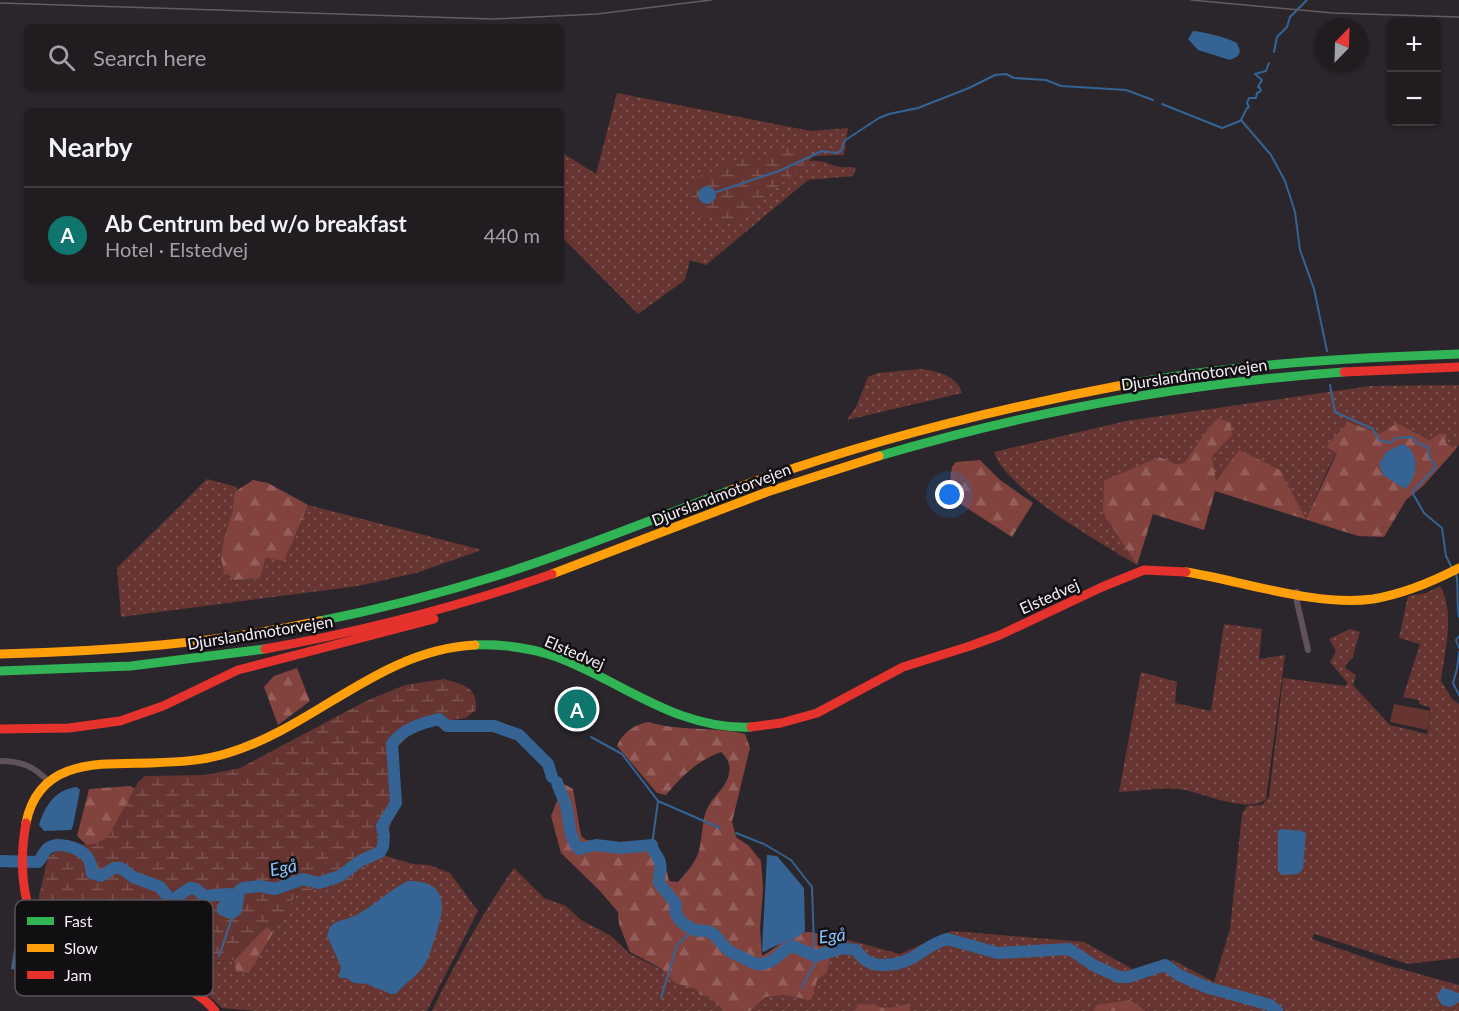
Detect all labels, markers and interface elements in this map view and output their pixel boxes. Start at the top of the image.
north arrow [1315,18,1369,72]
map controls [1387,18,1441,126]
button: + [1387,18,1441,72]
search box [24,24,564,90]
icon: search [45,41,78,74]
text: Search here [93,44,206,71]
button: − [1387,72,1441,126]
text: Nearby [48,131,133,163]
text: Ab Centrum bed w/o breakfast [105,210,407,237]
text: A [61,223,74,247]
text: 440 m [484,223,540,247]
text: Hotel · Elstedvej [105,237,248,261]
street label: Djurslandmotorvejen [1120,354,1268,394]
street label: Djurslandmotorvejen [649,459,793,529]
your location [935,480,964,509]
street label: Elstedvej [1016,574,1082,618]
street label: Djurslandmotorvejen [186,611,334,653]
street label: Elstedvej [542,631,608,673]
pin: A [558,686,596,732]
water label: Egå [268,854,298,880]
legend [15,900,213,996]
text: Fast [64,911,93,930]
water label: Egå [817,923,847,947]
text: Slow [64,938,98,957]
text: Jam [64,965,92,984]

